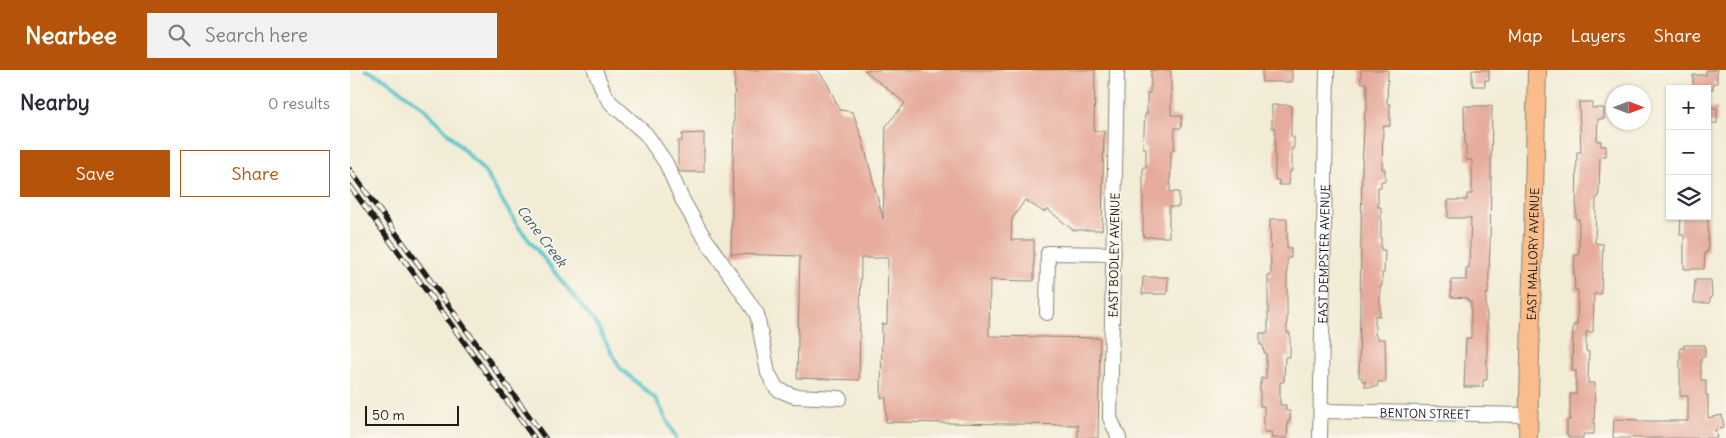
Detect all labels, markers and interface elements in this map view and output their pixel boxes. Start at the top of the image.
search box [147,13,497,58]
text: Nearbee [25,20,117,50]
icon: search [165,21,193,49]
text: Search here [205,23,308,47]
text: Map [1507,24,1542,47]
text: Layers [1570,24,1626,47]
text: Share [1654,24,1701,47]
north arrow [1606,85,1651,130]
map controls [1666,85,1711,220]
button: + [1666,85,1711,130]
text: Nearby [20,89,90,116]
text: 0 results [268,93,330,113]
button: − [1666,130,1711,175]
button: Save [20,150,170,197]
button: Share [180,150,330,197]
button: layers [1666,175,1711,220]
street label: EAST DEMPSTER AVENUE [1315,184,1332,324]
street label: EAST MALLORY AVENUE [1523,188,1542,320]
street label: EAST BODLEY AVENUE [1105,193,1123,317]
water label: Cane Creek [513,202,572,271]
scale bar [365,403,459,426]
street label: BENTON STREET [1380,405,1470,421]
text: 50 m [372,406,405,424]

